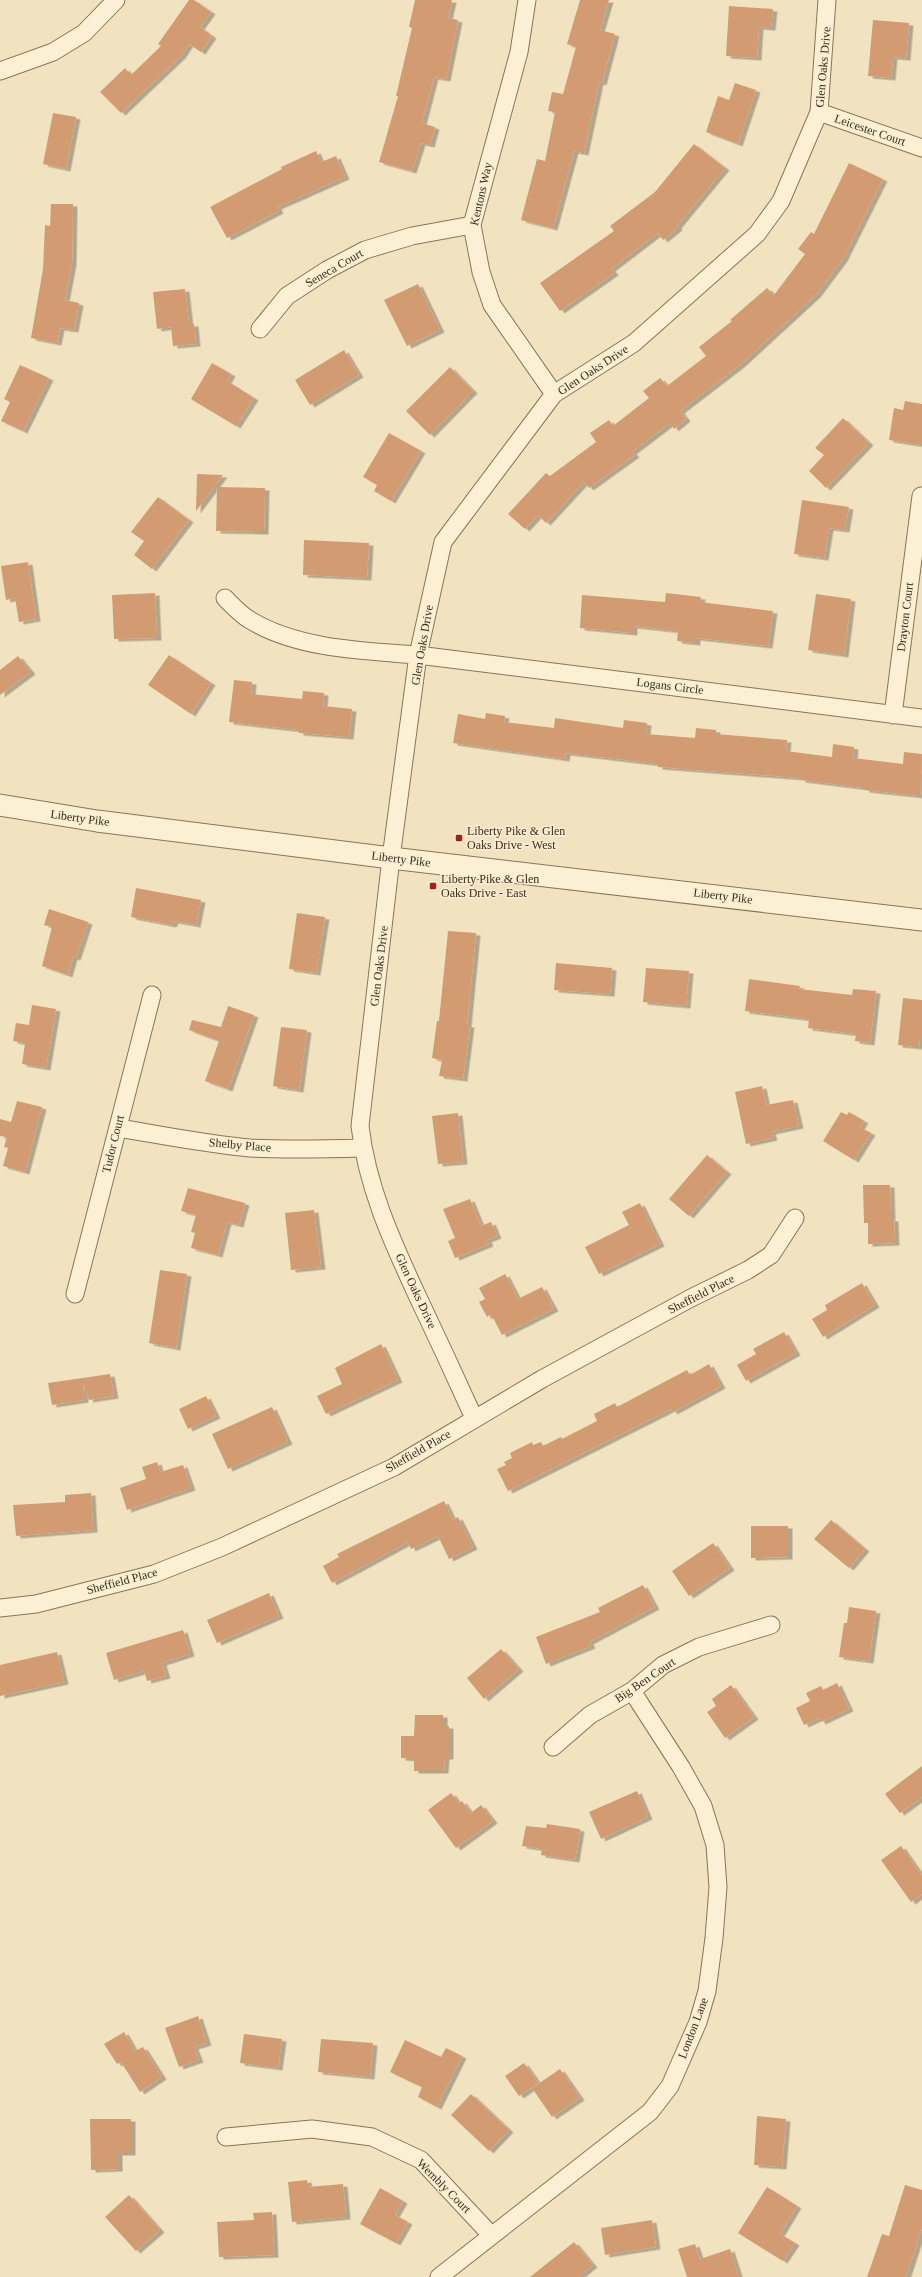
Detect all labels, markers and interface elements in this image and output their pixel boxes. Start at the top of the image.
street label: Glen Oaks Drive [812,26,834,108]
street label: Leicester Court [833,111,908,149]
street label: Kentons Way [467,161,495,227]
street label: Seneca Court [303,246,366,290]
street label: Glen Oaks Drive [555,342,631,398]
street label: Drayton Court [894,581,916,652]
street label: Glen Oaks Drive [408,604,436,686]
street label: Logans Circle [636,675,704,697]
street label: Liberty Pike [49,807,111,829]
place label: Liberty Pike & Glen Oaks Drive - West [467,824,565,852]
marker: Liberty Pike & Glen Oaks Drive - West [454,833,464,843]
street label: Liberty Pike [371,848,431,870]
place label: Liberty Pike & Glen Oaks Drive - East [441,872,539,900]
marker: Liberty Pike & Glen Oaks Drive - East [428,881,438,891]
street label: Liberty Pike [693,885,753,907]
street label: Glen Oaks Drive [367,925,391,1007]
street label: Tudor Court [99,1113,127,1174]
street label: Shelby Place [208,1135,272,1155]
street label: Glen Oaks Drive [392,1251,440,1331]
street label: Sheffield Place [665,1271,737,1317]
street label: Sheffield Place [383,1427,453,1475]
street label: Sheffield Place [85,1565,159,1597]
street label: Big Ben Court [612,1654,678,1705]
street label: London Lane [675,1995,711,2061]
street label: Wembly Court [414,2156,474,2216]

